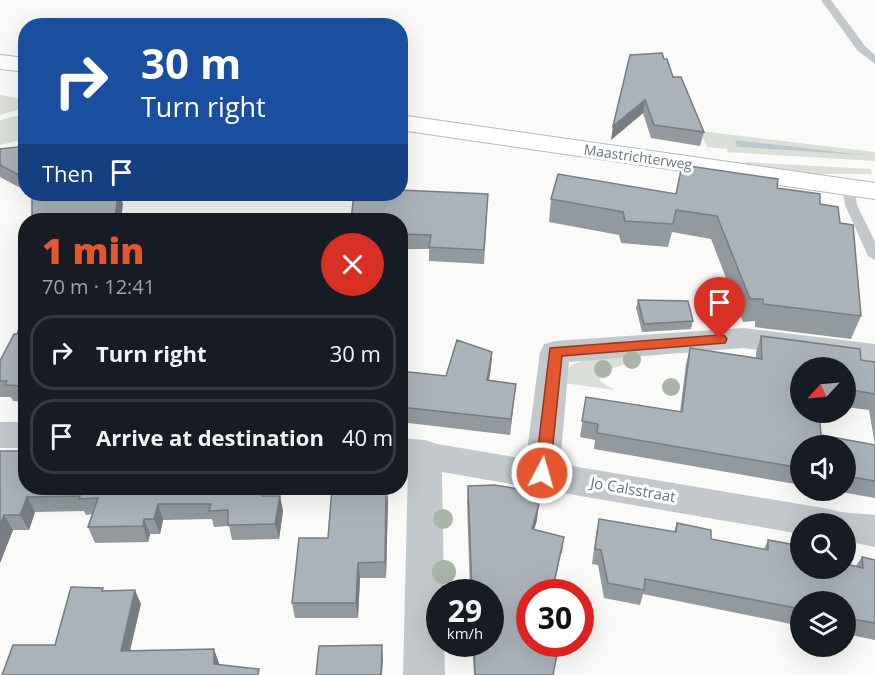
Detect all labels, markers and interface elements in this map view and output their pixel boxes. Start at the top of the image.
text: 30 m [141,34,241,91]
icon: right [42,42,120,120]
text: Turn right [141,88,266,125]
street label: Maastrichterweg [583,139,694,174]
icon: arrive [105,156,138,189]
text: Then [42,158,93,188]
text: 1 min [42,226,144,275]
button: close [321,233,384,296]
text: 70 m · 12:41 [42,273,155,300]
pin [694,277,745,339]
icon: arrive [703,286,736,319]
icon: right [45,336,78,369]
text: Turn right [96,338,207,368]
text: 30 m [330,338,381,368]
north arrow [790,357,856,423]
map controls [790,357,856,657]
icon: arrive [45,420,78,453]
text: Arrive at destination [96,422,324,452]
text: 40 m [342,422,393,452]
button: sound [790,435,856,501]
position arrow [510,441,574,505]
street label: Jo Calsstraat [587,471,677,506]
button: search [790,513,856,579]
speed limit sign: 30 [516,579,594,657]
text: 29 [448,590,482,631]
button: layers [790,591,856,657]
text: km/h [447,623,483,643]

